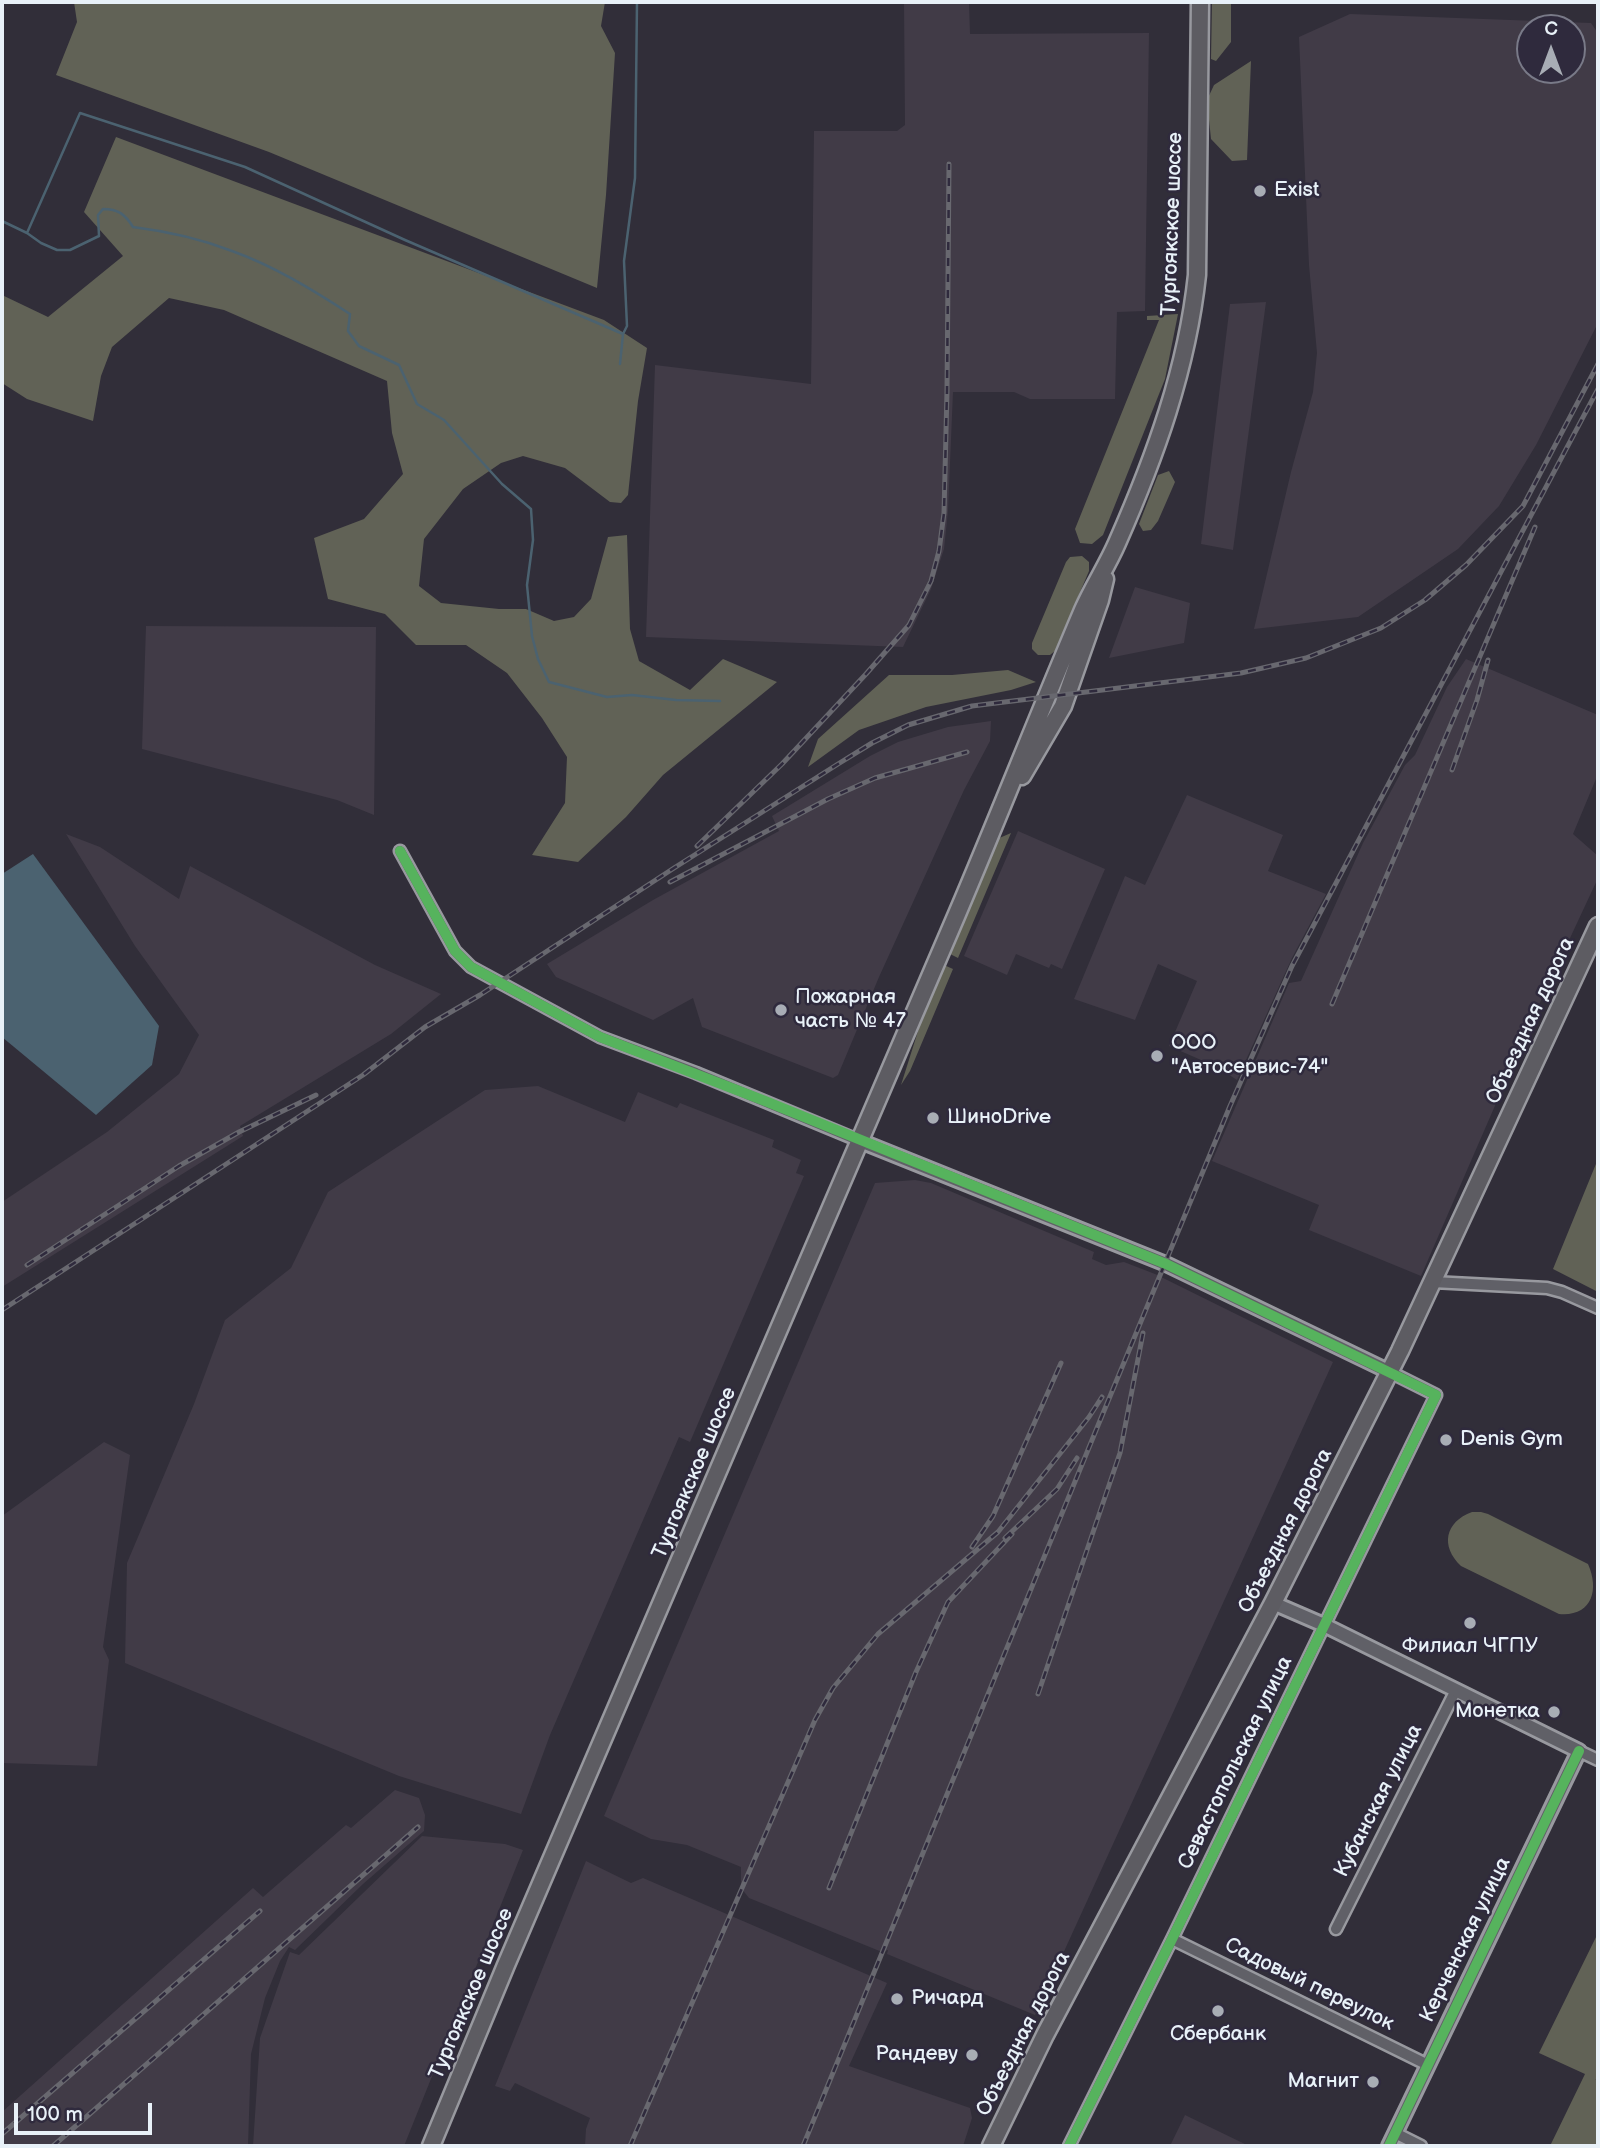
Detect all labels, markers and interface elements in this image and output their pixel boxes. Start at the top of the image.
north arrow [1516,14,1586,84]
text: С [1544,18,1558,41]
street label: Тургоякское шоссе [1157,132,1189,316]
place label: Exist [1274,178,1319,204]
marker: Exist [1252,183,1268,199]
street label: Объездная дорога [1481,934,1581,1108]
place label: Пожарная часть № 47 [795,985,906,1035]
marker: Пожарная часть № 47 [773,1002,789,1018]
place label: ООО "Автосервис-74" [1171,1031,1328,1081]
marker: ООО "Автосервис-74" [1149,1048,1165,1064]
place label: ШиноDrive [947,1105,1051,1131]
marker: ШиноDrive [925,1110,941,1126]
street label: Тургоякское шоссе [647,1383,743,1563]
place label: Denis Gym [1460,1427,1563,1453]
marker: Denis Gym [1438,1432,1454,1448]
street label: Объездная дорога [1234,1445,1338,1617]
marker: Филиал ЧГПУ [1462,1615,1478,1631]
place label: Филиал ЧГПУ [1402,1634,1538,1660]
street label: Севастопольская улица [1173,1652,1299,1874]
place label: Монетка [1455,1699,1540,1725]
marker: Монетка [1546,1704,1562,1720]
street label: Кубанская улица [1330,1720,1428,1882]
street label: Керченская улица [1415,1853,1517,2027]
street label: Тургоякское шоссе [424,1904,520,2084]
street label: Садовый переулок [1220,1933,1398,2037]
street label: Объездная дорога [972,1948,1076,2120]
place label: Ричард [911,1986,983,2012]
marker: Ричард [889,1991,905,2007]
marker: Сбербанк [1210,2003,1226,2019]
place label: Сбербанк [1170,2022,1266,2048]
place label: Рандеву [875,2042,958,2068]
marker: Рандеву [964,2047,980,2063]
place label: Магнит [1287,2069,1359,2095]
marker: Магнит [1365,2074,1381,2090]
scale bar [18,2088,156,2132]
text: 100 m [27,2102,83,2127]

